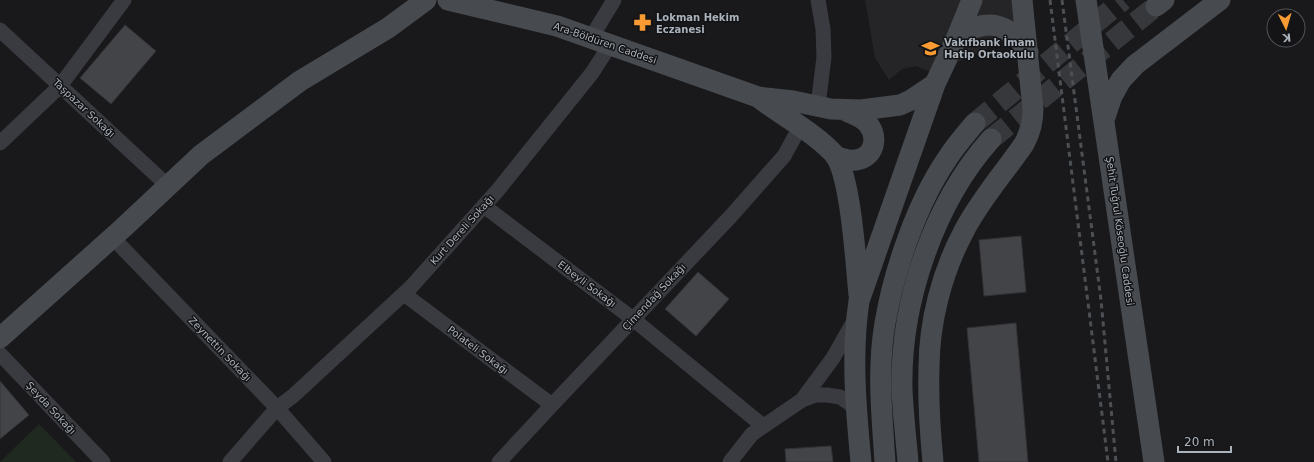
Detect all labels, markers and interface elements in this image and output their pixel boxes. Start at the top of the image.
north arrow [1266,8,1306,48]
place label: Lokman Hekim Eczanesi [656,12,739,35]
pharmacy icon: Lokman Hekim Eczanesi [633,13,653,33]
street label: Ara-Böldüren Caddesi [552,20,658,66]
text: K [1282,31,1292,44]
place label: Vakıfbank İmam Hatip Ortaokulu [944,35,1035,60]
school or university icon: Vakıfbank İmam Hatip Ortaokulu [921,38,941,58]
street label: Taşpazar Sokağı [50,76,117,139]
street label: Şehit Tuğrul Köseoğlu Caddesi [1104,156,1136,306]
street label: Kurt Dereli Sokağı [428,193,496,267]
street label: Elbeyli Sokağı [556,259,618,309]
street label: Çimendağ Sokağı [620,261,688,333]
street label: Zeynettin Sokağı [187,315,253,383]
street label: Polateli Sokağı [446,324,510,376]
street label: Şeyda Sokağı [24,380,78,436]
scale bar [1178,428,1231,454]
text: 20 m [1184,435,1215,449]

